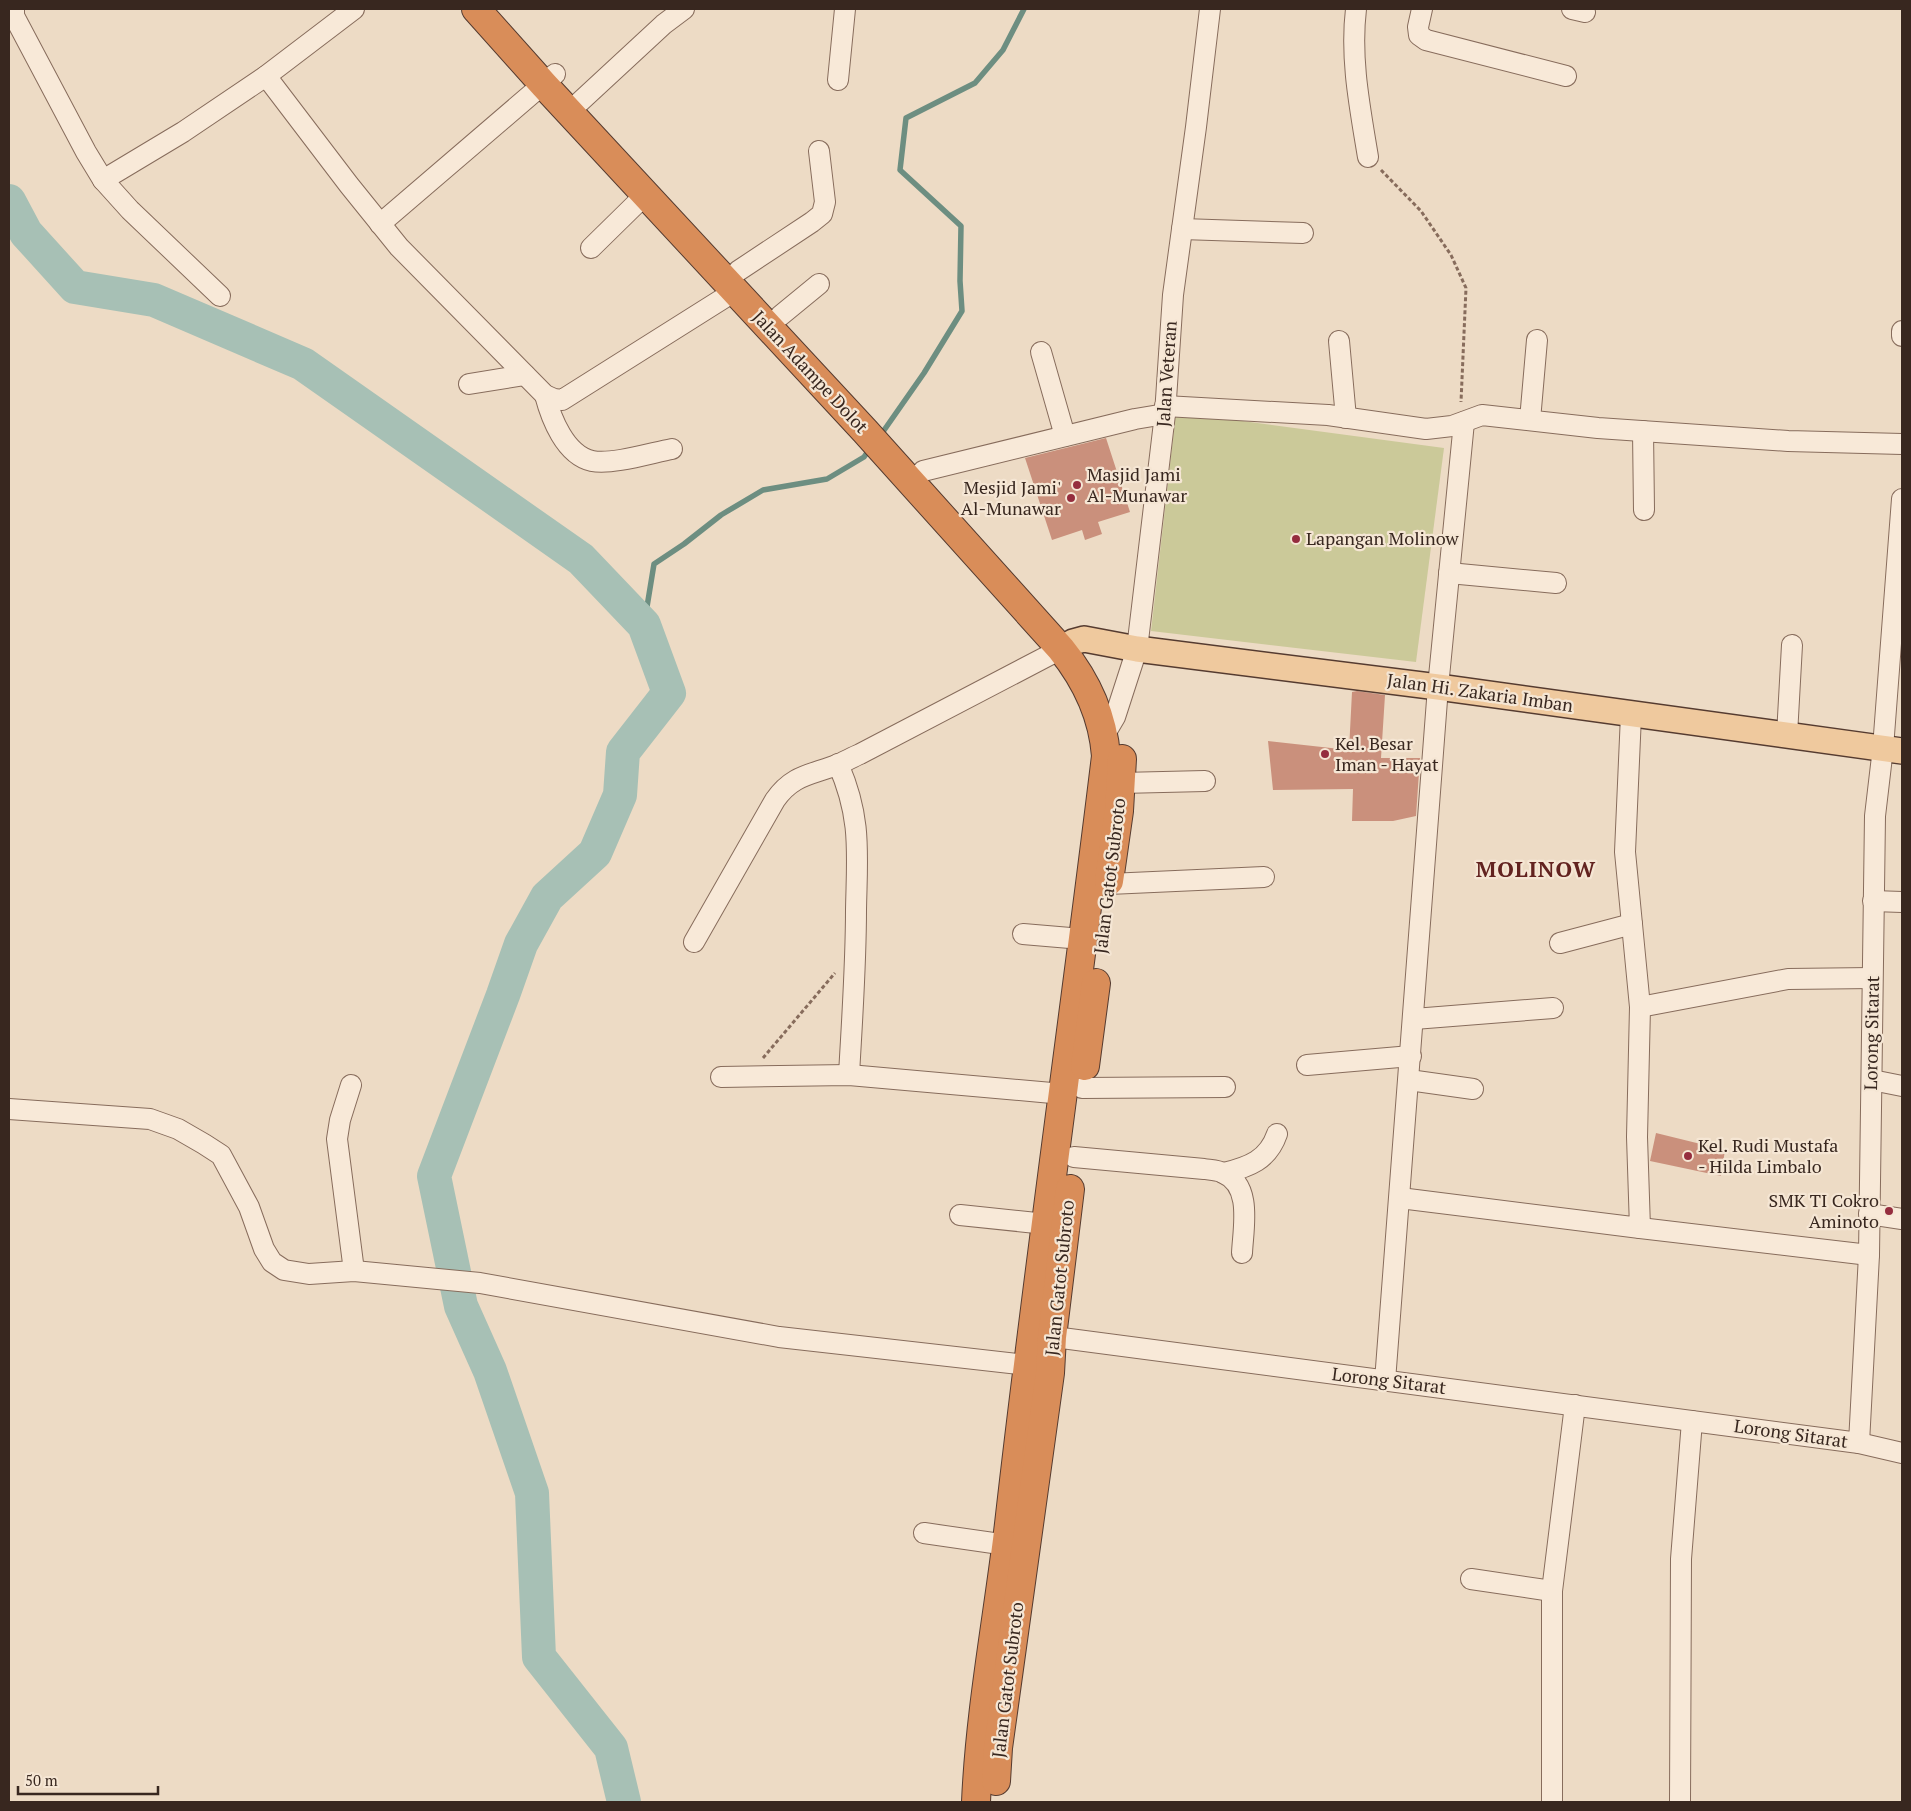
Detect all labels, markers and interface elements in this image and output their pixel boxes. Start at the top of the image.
street label: Jalan Adampe Dolot [748,305,874,438]
street label: Jalan Veteran [1150,320,1182,428]
place label: Masjid Jami Al-Munawar [1087,462,1187,507]
place label: Mesjid Jami' Al-Munawar [961,475,1061,520]
marker: Masjid Jami Al-Munawar [1071,479,1083,491]
marker: Mesjid Jami' Al-Munawar [1065,492,1077,504]
place label: Lapangan Molinow [1306,526,1459,550]
marker: Lapangan Molinow [1290,533,1302,545]
street label: Jalan Hi. Zakaria Imban [1386,667,1575,717]
place label: Kel. Besar Iman - Hayat [1335,731,1439,776]
marker: Kel. Besar Iman - Hayat [1319,748,1331,760]
street label: Jalan Gatot Subroto [1088,797,1130,955]
district label: MOLINOW [1476,854,1596,883]
street label: Lorong Sitarat [1858,975,1884,1091]
place label: Kel. Rudi Mustafa - Hilda Limbalo [1698,1133,1838,1178]
marker: Kel. Rudi Mustafa - Hilda Limbalo [1682,1150,1694,1162]
place label: SMK TI Cokro Aminoto [1769,1188,1879,1233]
street label: Jalan Gatot Subroto [1039,1199,1079,1357]
marker: SMK TI Cokro Aminoto [1883,1205,1895,1217]
street label: Lorong Sitarat [1331,1361,1448,1399]
street label: Lorong Sitarat [1733,1413,1850,1453]
street label: Jalan Gatot Subroto [986,1601,1028,1759]
scale bar [18,1764,158,1796]
text: 50 m [25,1770,58,1790]

